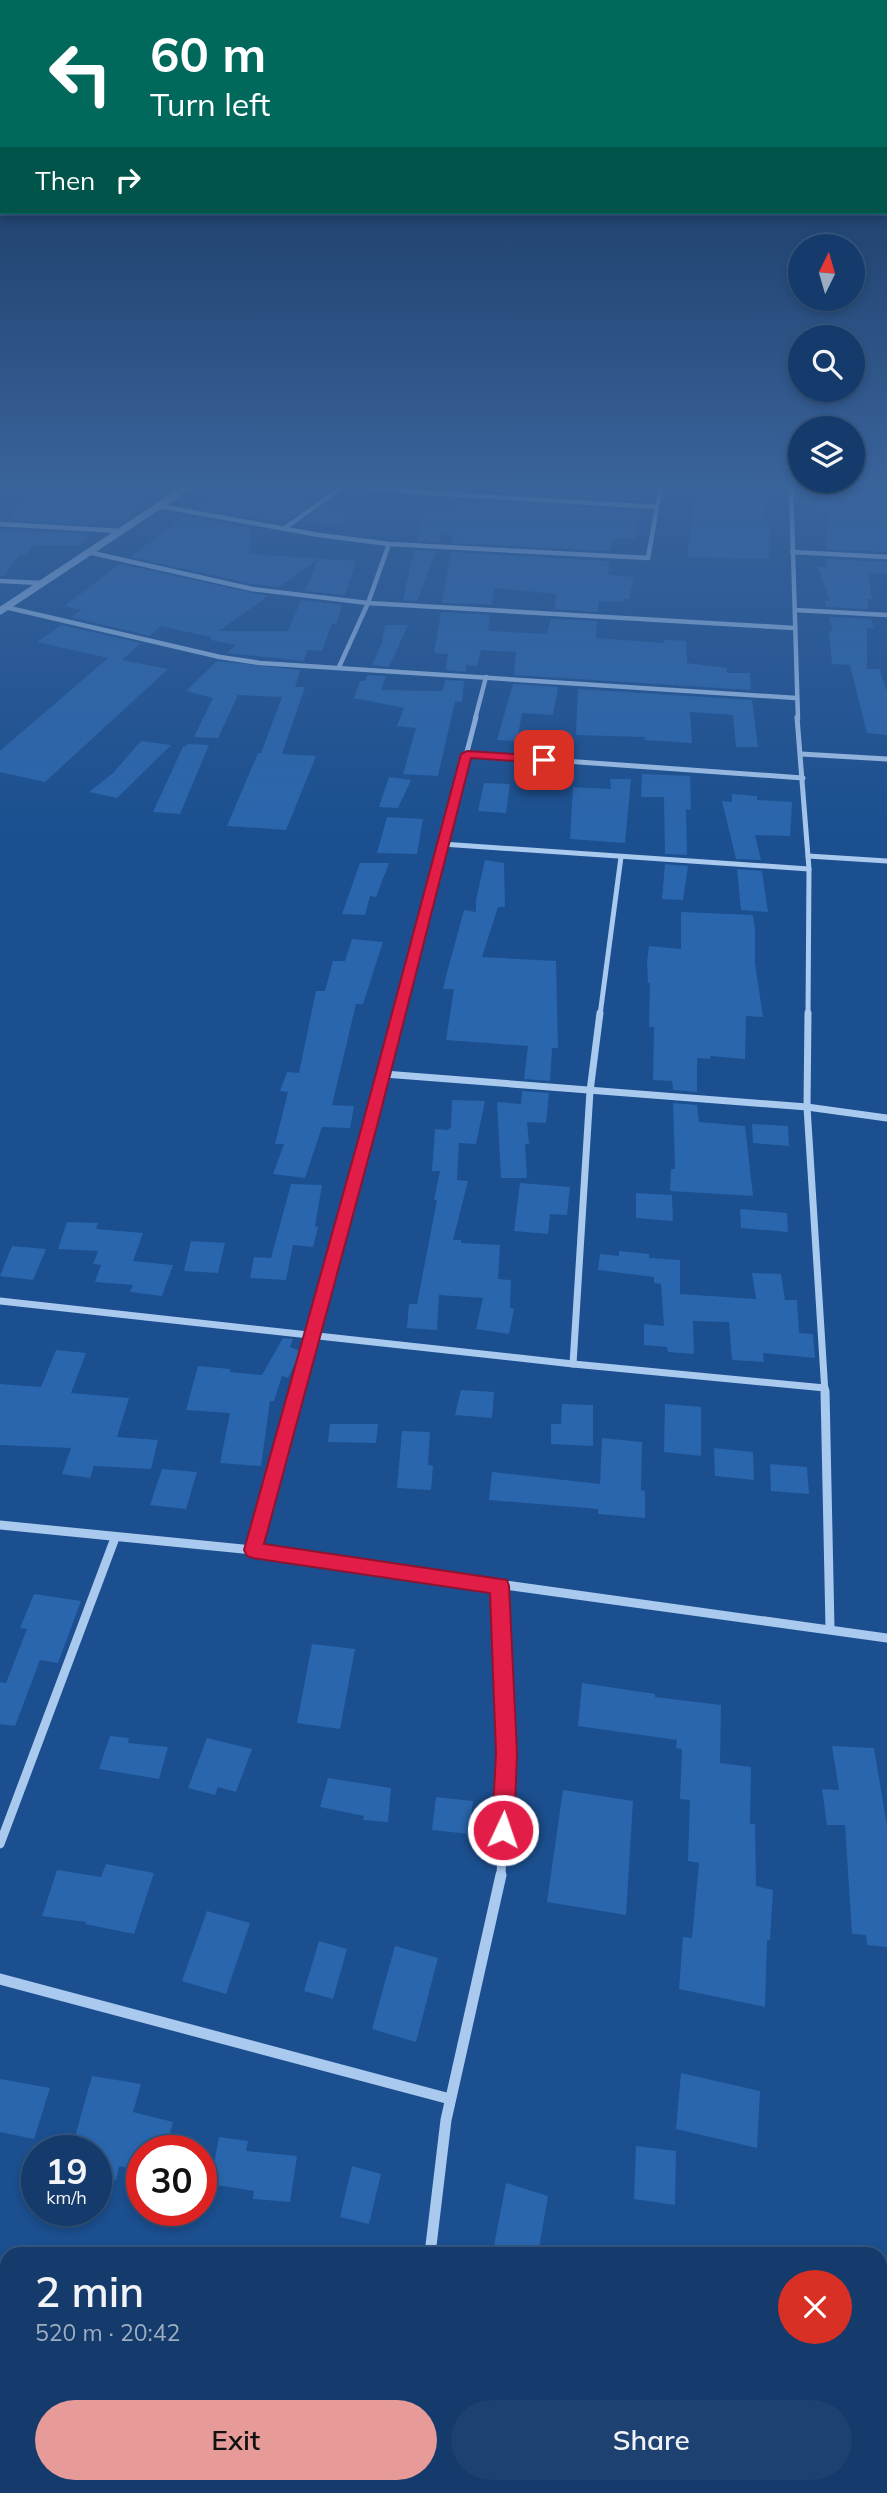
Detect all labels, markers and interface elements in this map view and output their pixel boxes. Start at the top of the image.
text: 60 m [150,23,266,84]
icon: left [35,28,126,119]
text: Turn left [150,84,270,124]
icon: right [109,161,147,199]
text: Then [35,164,95,197]
north arrow [788,234,864,312]
map controls [788,234,865,493]
button: search [788,325,865,402]
button: layers [788,416,865,493]
pin [514,730,574,790]
icon: arrive [525,741,563,779]
position arrow [466,1793,540,1867]
speed limit sign: 30 [126,2135,217,2226]
text: 19 [45,2149,88,2193]
text: km/h [46,2186,87,2209]
text: 2 min [35,2265,144,2318]
button: close [778,2270,852,2344]
text: 520 m · 20:42 [35,2318,180,2347]
button: Exit [35,2400,437,2480]
button: Share [451,2400,852,2480]

